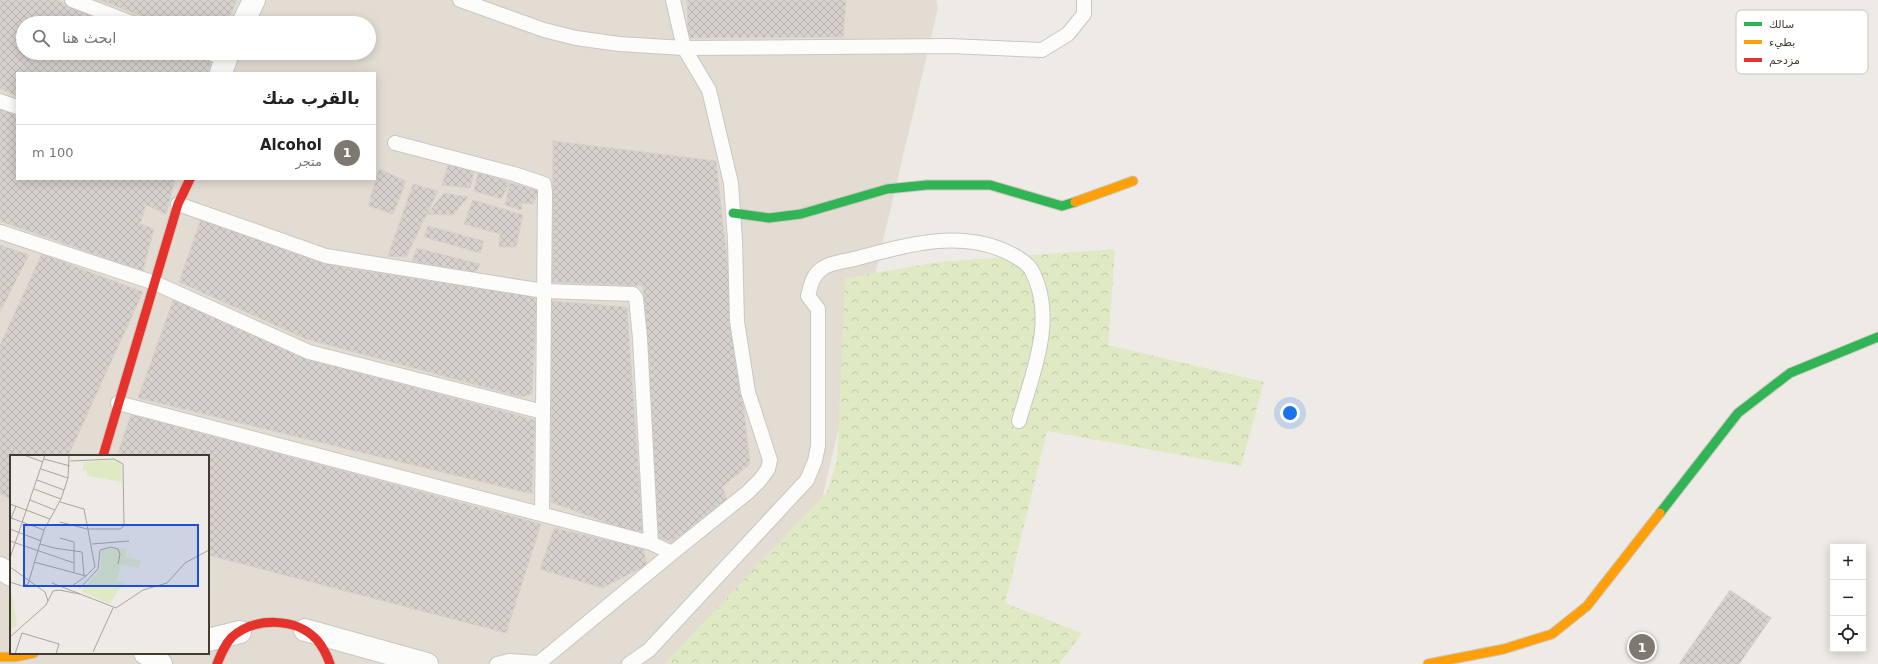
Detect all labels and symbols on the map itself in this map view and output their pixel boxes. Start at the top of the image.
legend [1736,10,1868,74]
text: سالك [1769,18,1794,31]
text: بطيء [1769,36,1795,49]
text: مزدحم [1769,54,1800,67]
your location [1280,403,1300,423]
inset map [10,455,209,654]
pin: 1 [1629,632,1655,662]

